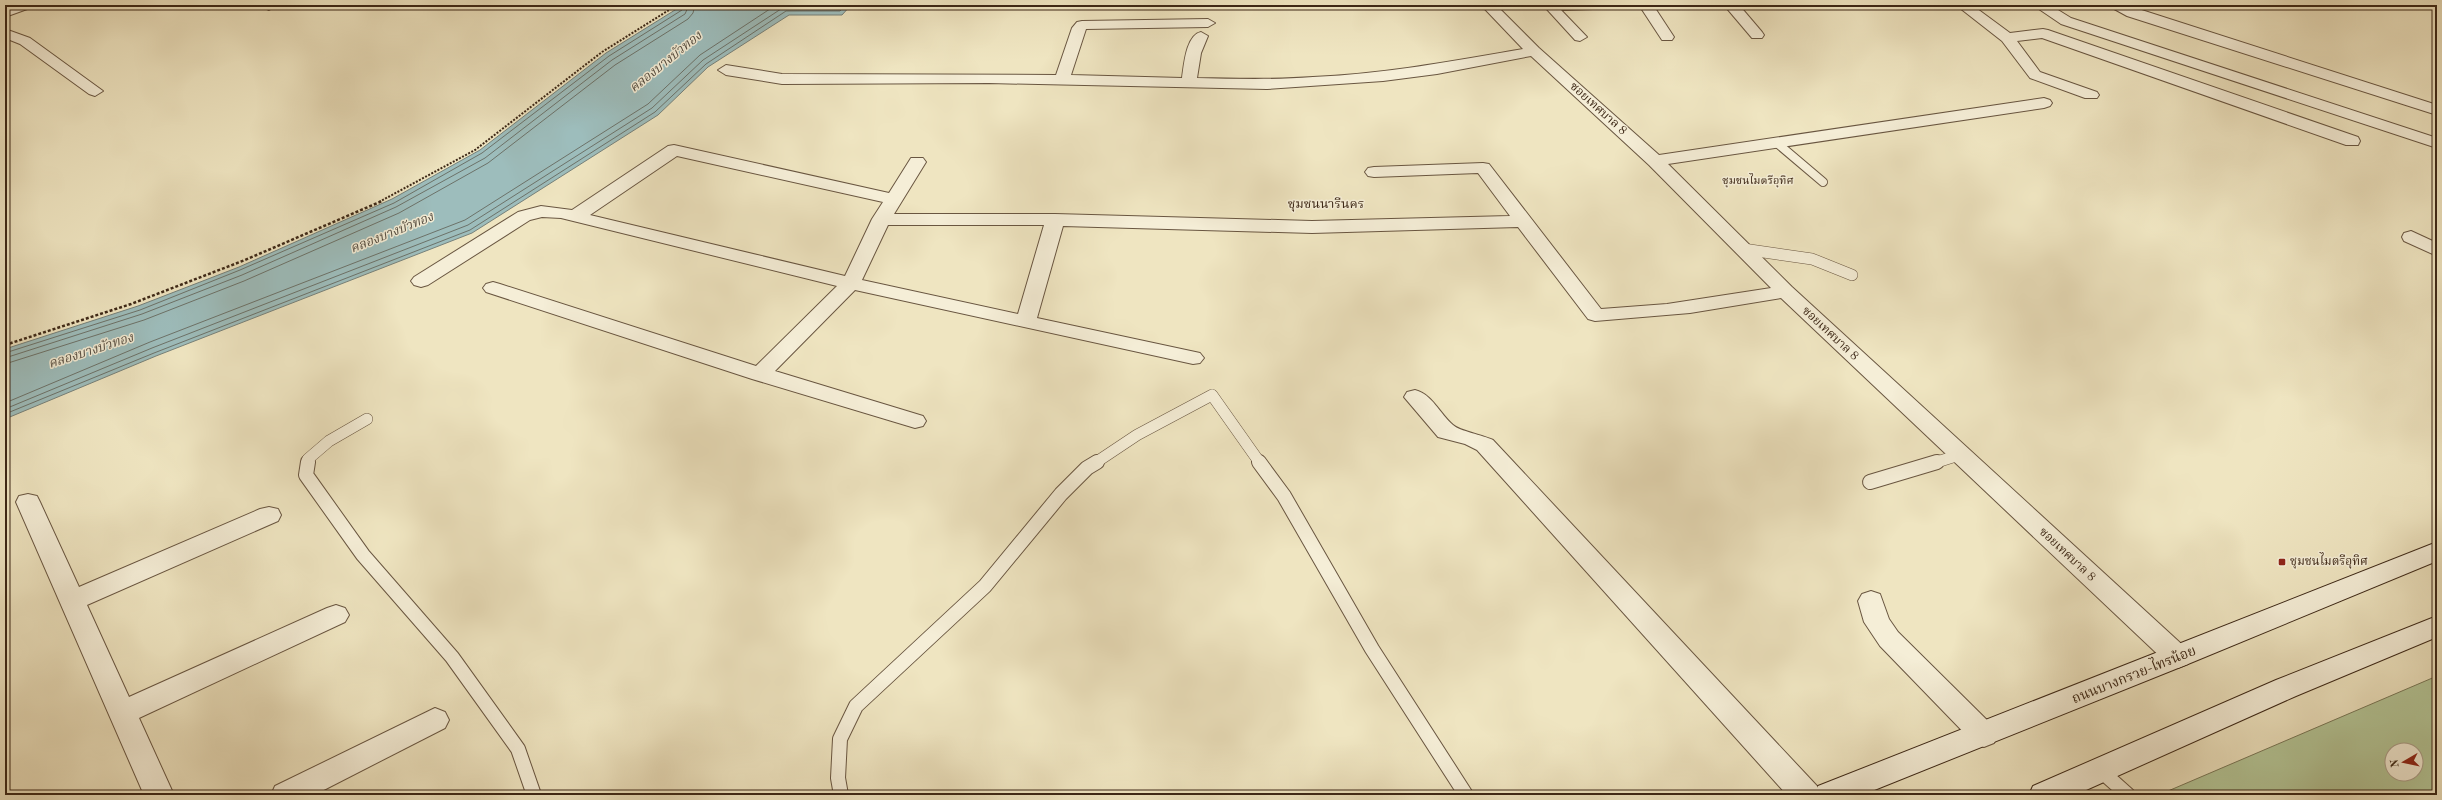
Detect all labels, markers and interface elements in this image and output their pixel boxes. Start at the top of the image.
water label: คลองบางบัวทอง [627,28,705,95]
street label: ซอยเทศบาล 8 [1567,80,1629,138]
district label: ชุมชนไมตรีอุทิศ [1722,173,1794,188]
district label: ชุมชนนารีนคร [1288,197,1364,212]
water label: คลองบางบัวทอง [348,209,436,256]
street label: ซอยเทศบาล 8 [1800,305,1860,363]
water label: คลองบางบัวทอง [47,330,136,371]
street label: ซอยเทศบาล 8 [2037,526,2097,584]
place label: ชุมชนไมตรีอุทิศ [2290,552,2368,569]
marker: ชุมชนไมตรีอุทิศ [2277,557,2287,567]
street label: ถนนบางกรวย-ไทรน้อย [2068,640,2198,706]
north arrow [2384,742,2424,782]
text: N [2389,758,2402,768]

